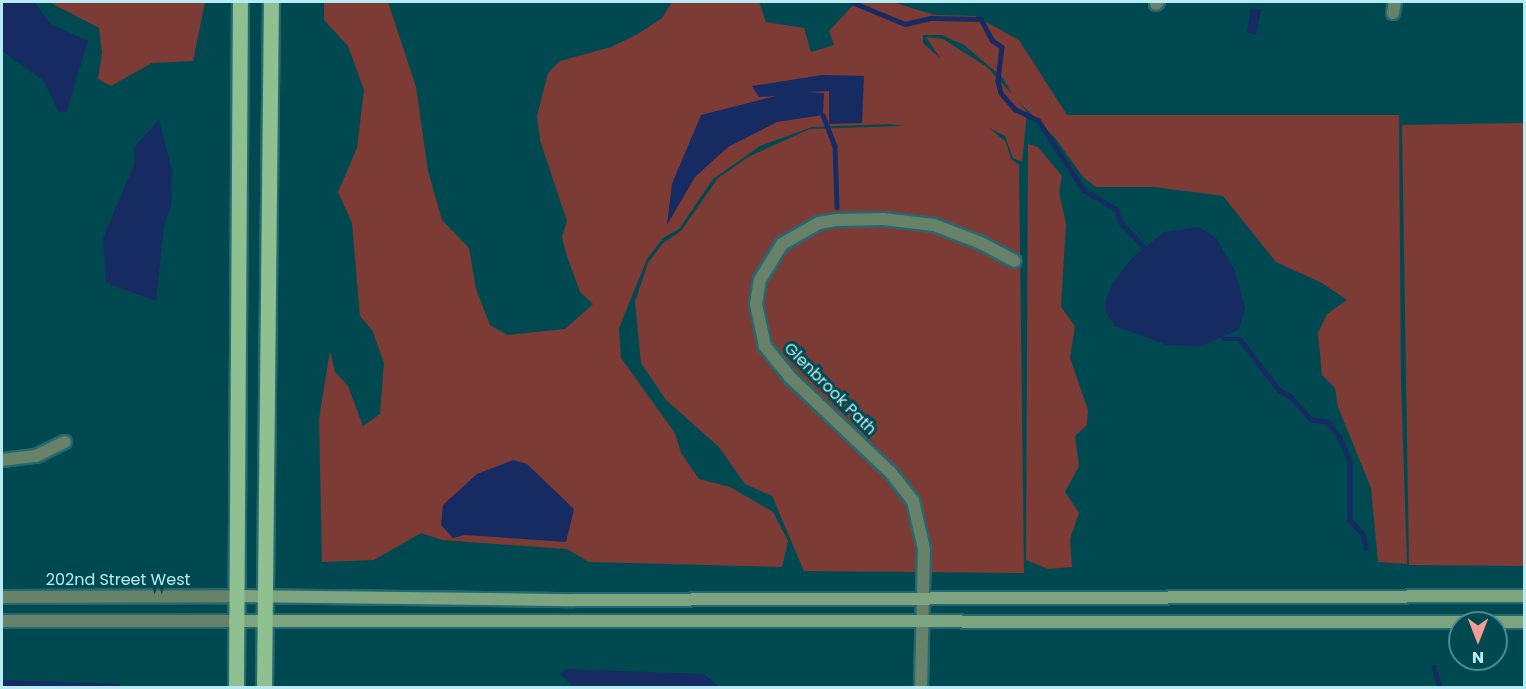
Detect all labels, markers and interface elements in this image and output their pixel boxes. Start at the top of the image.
street label: Glenbrook Path [780,339,880,439]
street label: 202nd Street West [46,570,190,590]
north arrow [1448,611,1508,671]
text: N [1472,646,1484,669]

